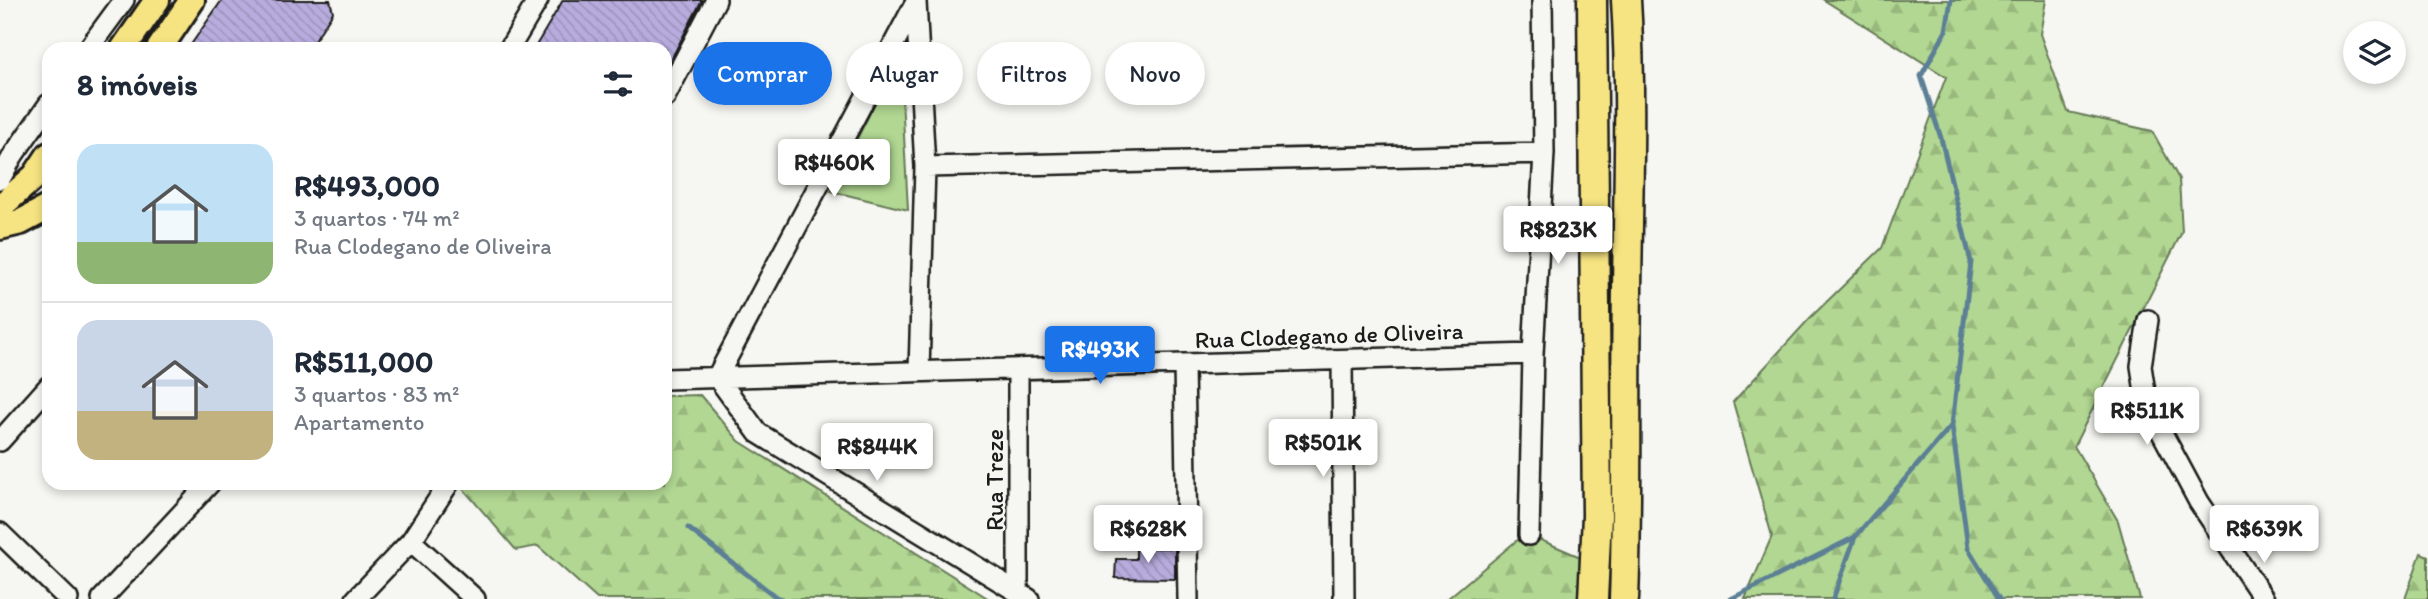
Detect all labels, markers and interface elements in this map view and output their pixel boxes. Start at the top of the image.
map controls [2343,21,2406,84]
button: layers [2343,21,2406,84]
chip: Comprar [693,42,832,105]
chip: Alugar [846,42,963,105]
chip: Filtros [977,42,1091,105]
chip: Novo [1105,42,1205,105]
icon: filters [599,65,637,103]
text: 8 imóveis [77,66,198,103]
pin: R$460K [777,140,891,199]
text: R$460K [794,148,874,176]
text: R$493,000 [294,167,440,204]
icon: home [133,172,217,256]
text: 3 quartos · 74 m² [294,204,460,232]
pin: R$823K [1501,206,1615,266]
text: R$823K [1519,215,1597,243]
text: Rua Clodegano de Oliveira [294,232,551,260]
street label: Rua Clodegano de Oliveira [1194,316,1464,354]
pin: R$493K [1043,326,1157,386]
text: R$493K [1061,335,1139,363]
text: R$511,000 [294,343,433,380]
icon: home [133,348,217,432]
text: 3 quartos · 83 m² [294,380,459,408]
pin: R$511K [2090,388,2204,447]
text: R$511K [2110,396,2184,424]
text: Apartamento [294,408,425,436]
pin: R$501K [1266,420,1380,479]
pin: R$844K [820,424,934,483]
text: R$501K [1285,428,1361,456]
street label: Rua Treze [980,429,1009,531]
text: R$844K [837,432,917,460]
pin: R$628K [1091,505,1205,565]
pin: R$639K [2207,505,2321,565]
text: R$628K [1110,514,1186,542]
text: R$639K [2226,514,2302,542]

